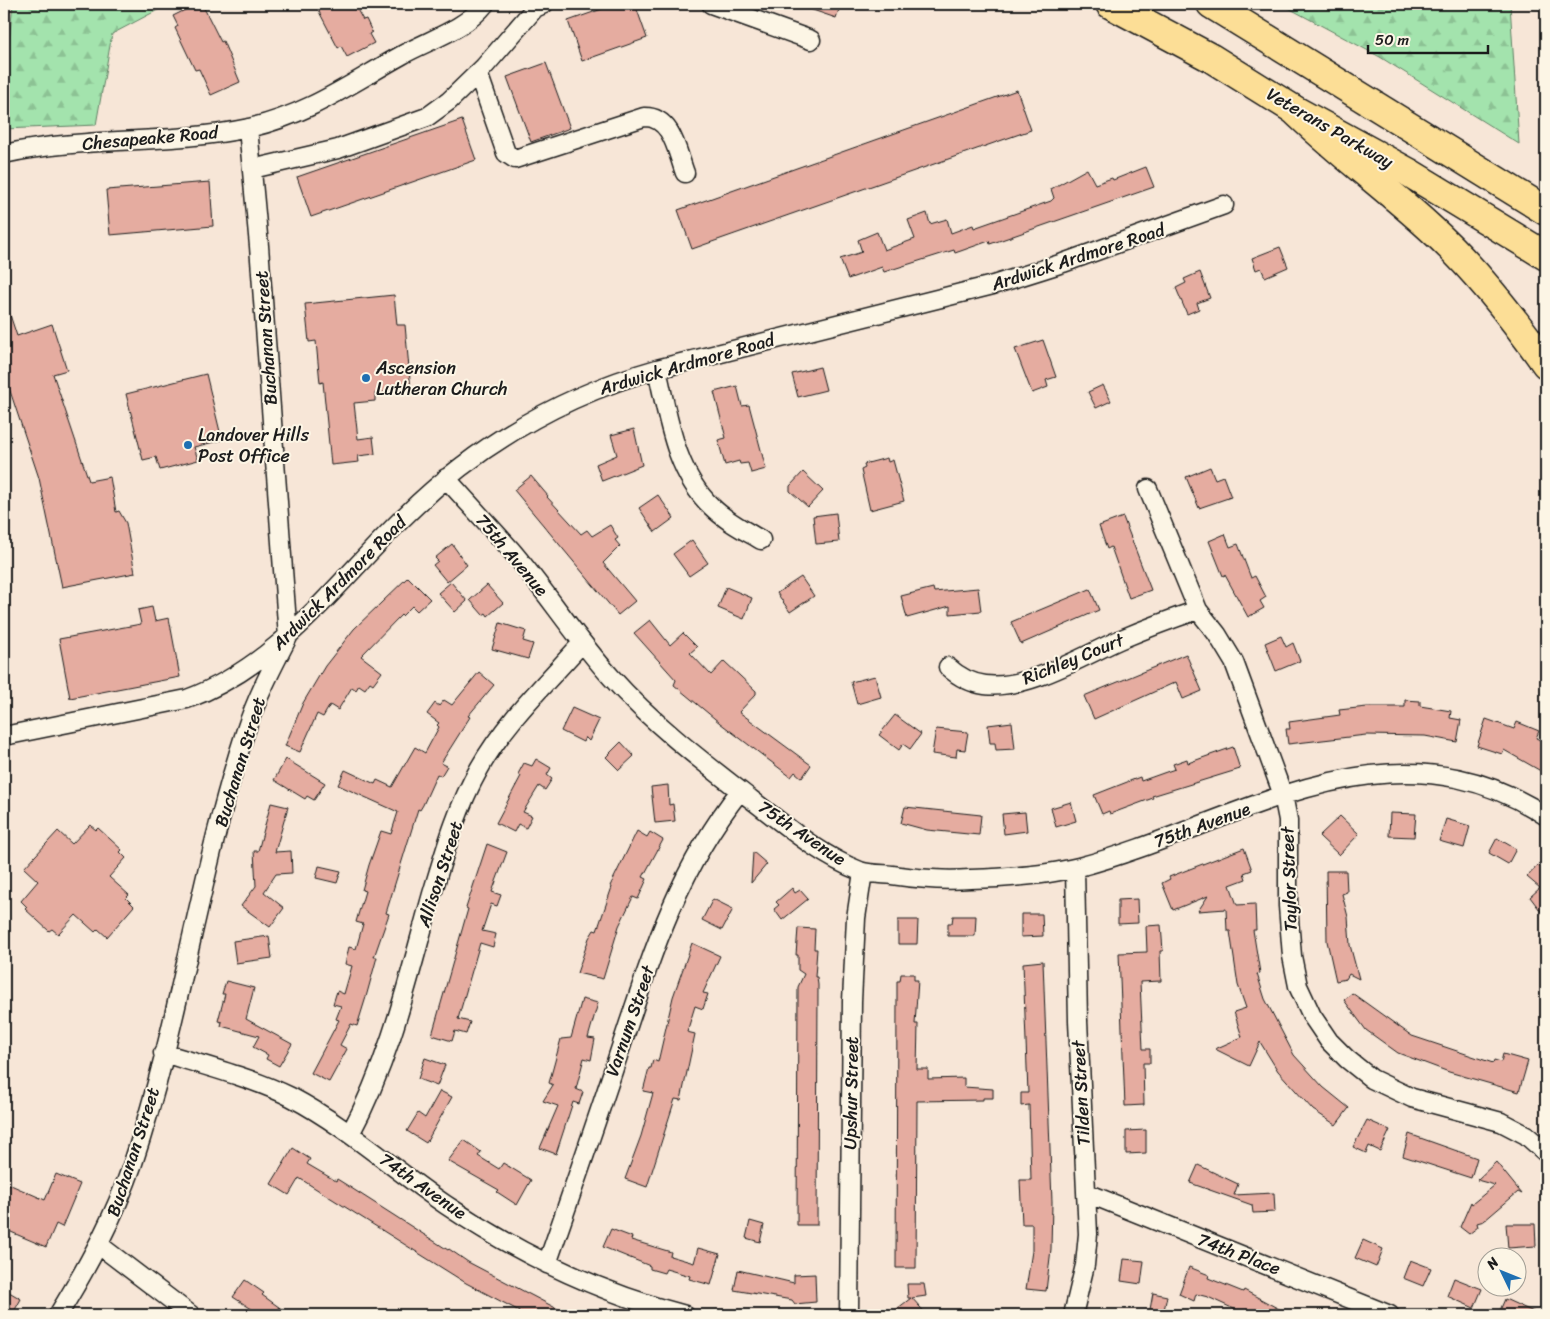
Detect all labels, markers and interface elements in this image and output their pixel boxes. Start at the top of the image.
scale bar [1368,22,1488,54]
text: 50 m [1375,27,1410,53]
street label: Veterans Parkway [1260,79,1400,178]
street label: Chesapeake Road [81,116,221,160]
street label: Ardwick Ardmore Road [986,213,1170,300]
street label: Buchanan Street [245,270,287,406]
street label: Ardwick Ardmore Road [595,323,780,405]
place label: Ascension Lutheran Church [375,352,507,405]
marker: Ascension Lutheran Church [360,372,372,384]
place label: Landover Hills Post Office [198,419,310,472]
marker: Landover Hills Post Office [182,439,194,451]
street label: 75th Avenue [467,506,557,604]
street label: Ardwick Ardmore Road [263,507,415,659]
street label: Richley Court [1017,624,1129,694]
street label: Buchanan Street [205,693,275,831]
street label: 75th Avenue [751,792,853,875]
street label: 75th Avenue [1149,793,1255,857]
street label: Allison Street [407,816,472,932]
street label: Taylor Street [1271,825,1307,932]
street label: Varnum Street [596,961,664,1081]
street label: Upshur Street [834,1036,868,1150]
street label: Tilden Street [1062,1039,1100,1146]
street label: Buchanan Street [97,1083,169,1221]
street label: 74th Avenue [372,1144,474,1228]
street label: 74th Place [1193,1224,1285,1284]
north arrow [1478,1246,1528,1296]
text: N [1480,1251,1506,1276]

